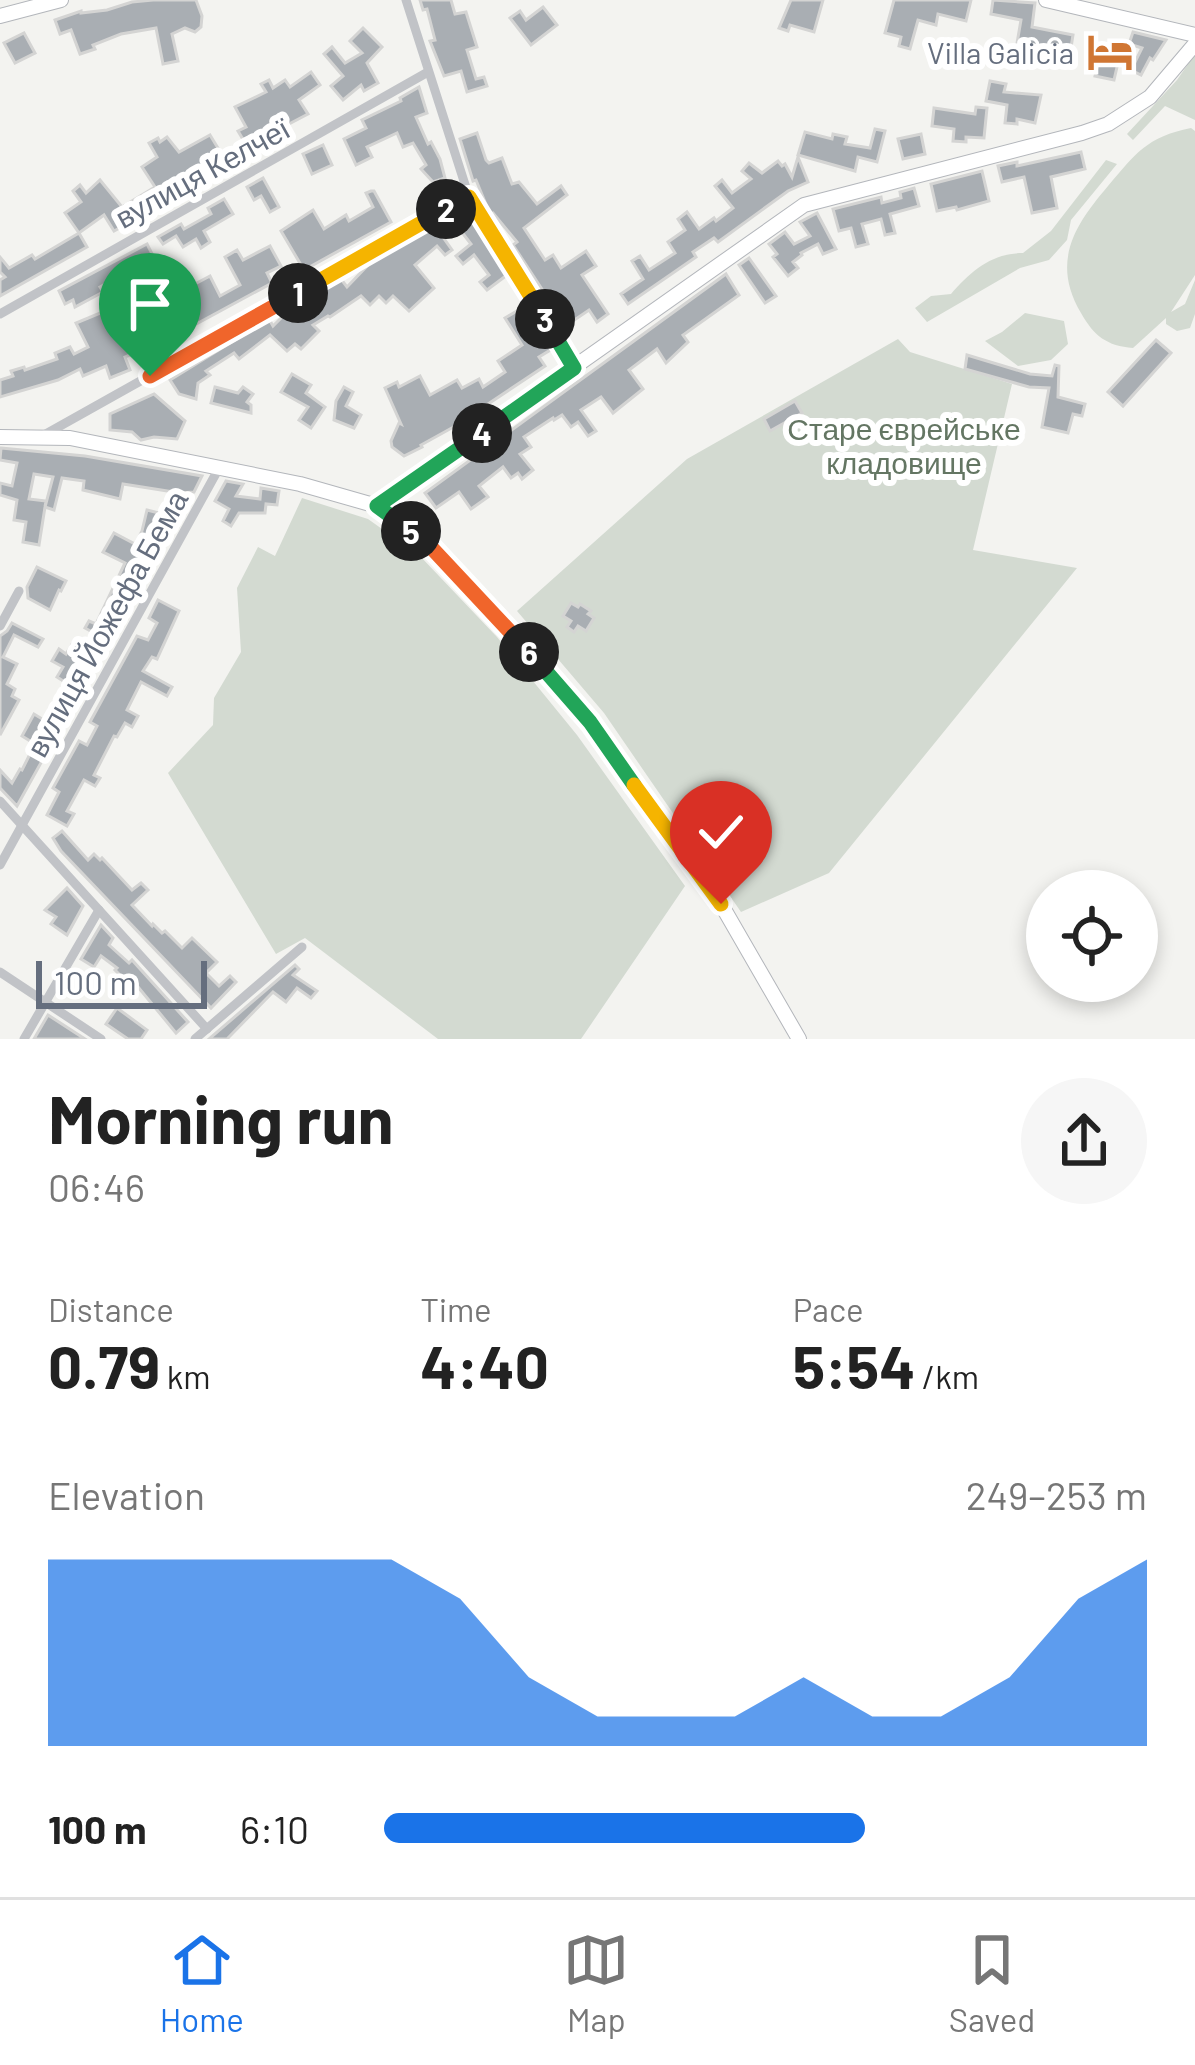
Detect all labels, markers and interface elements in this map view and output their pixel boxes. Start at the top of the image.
hotel icon: Villa Galicia [1085,27,1135,77]
place label: Villa Galicia [927,34,1074,70]
street label: вулиця Келчеї [108,109,296,235]
pin: 2 [416,179,476,239]
text: 2 [437,189,455,229]
pin [99,253,201,376]
pin: 1 [268,263,328,323]
icon: arrive [117,271,183,337]
text: 1 [292,273,304,313]
pin: 3 [515,289,575,349]
text: 3 [536,299,554,339]
pin: 4 [452,403,512,463]
park label: Старе єврейське кладовище [787,410,1021,480]
text: 4 [472,413,492,453]
street label: вулиця Йожефа Бема [18,483,194,762]
pin: 5 [381,501,441,561]
text: 5 [402,511,420,551]
pin: 6 [499,622,559,682]
text: 6 [520,632,538,672]
pin [670,781,772,904]
icon: check [688,799,754,865]
map controls [1026,870,1158,1002]
button: locate [1026,870,1158,1002]
scale bar [36,955,207,1008]
text: 100 m [54,962,137,1002]
text: Morning run [48,1078,394,1157]
button: share [1021,1078,1147,1204]
text: 06:46 [48,1163,145,1210]
text: Distance [48,1289,174,1329]
text: Time [420,1289,492,1329]
text: Pace [793,1289,864,1329]
text: 0.79 [48,1329,160,1401]
text: 4:40 [420,1329,549,1401]
text: 5:54 [793,1329,915,1401]
text: km [160,1356,210,1396]
text: /km [915,1356,979,1396]
text: Elevation [48,1471,205,1518]
text: 249–253 m [966,1471,1147,1518]
text: 100 m [48,1805,147,1852]
text: 6:10 [240,1805,309,1852]
tab: Home [160,1927,244,2039]
tab: Map [563,1927,629,2039]
tab: Saved [949,1927,1035,2039]

